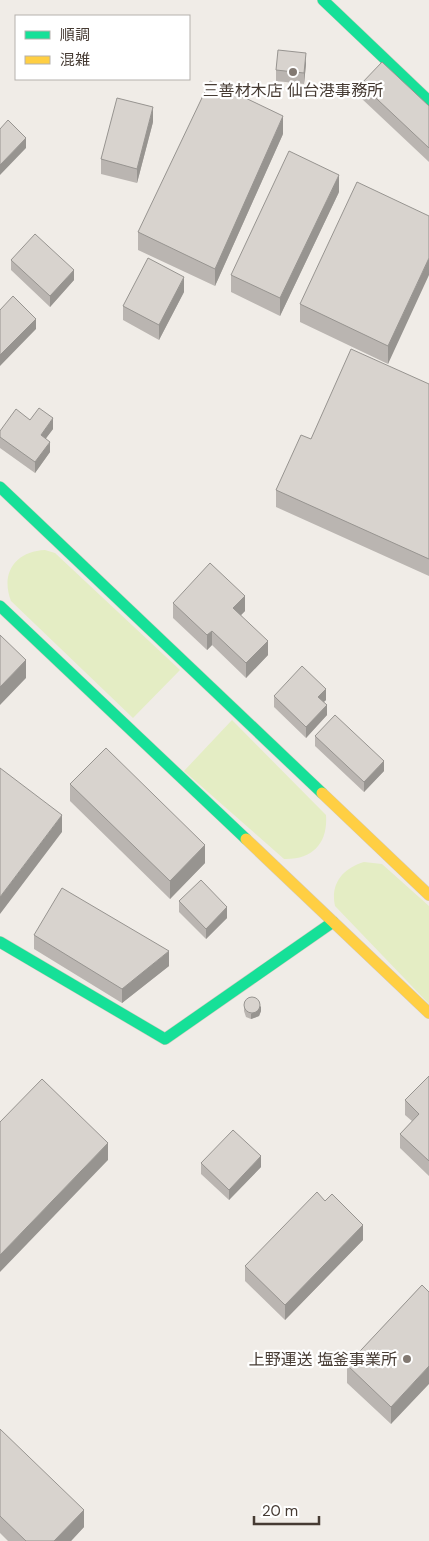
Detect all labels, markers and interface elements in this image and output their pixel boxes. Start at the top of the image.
legend [15,15,190,80]
text: 順調 [60,25,90,45]
text: 混雑 [60,50,90,70]
marker: 三善材木店 仙台港事務所 [287,66,299,78]
place label: 三善材木店 仙台港事務所 [203,80,383,101]
place label: 上野運送 塩釜事業所 [249,1349,397,1370]
marker: 上野運送 塩釜事業所 [401,1353,413,1365]
scale bar [254,1494,319,1526]
text: 20 m [262,1501,298,1521]

